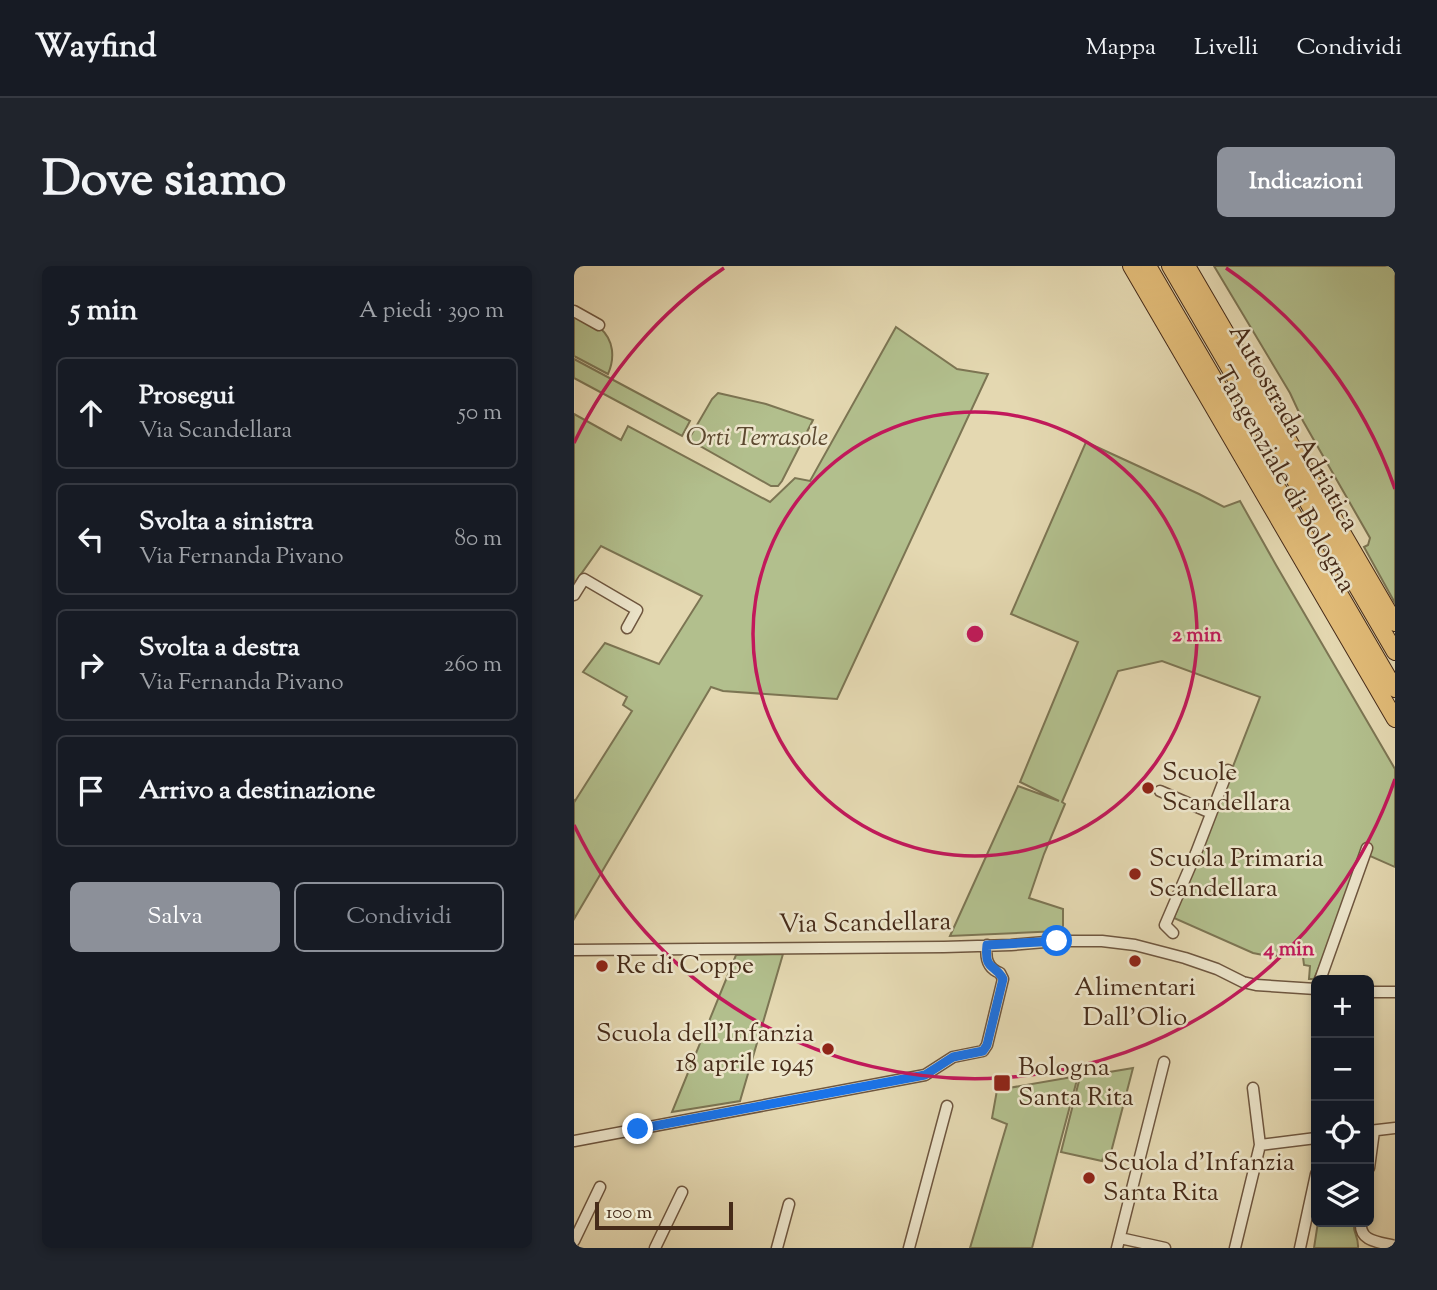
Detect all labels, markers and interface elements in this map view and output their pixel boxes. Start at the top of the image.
text: Wayfind [35,24,157,72]
text: Mappa [1086,31,1156,65]
text: Livelli [1194,31,1258,65]
text: Condividi [1296,31,1402,65]
text: Dove siamo [42,147,286,217]
button: Indicazioni [1217,147,1395,217]
text: 5 min [70,290,138,333]
text: A piedi · 390 m [359,295,504,328]
street label: Autostrada Adriatica [1218,317,1368,539]
street label: Tangenziale di Bologna [1204,360,1364,600]
text: Prosegui [139,378,235,415]
icon: ahead [72,394,110,432]
text: 50 m [458,397,502,430]
text: Via Scandellara [139,415,292,448]
park label: Orti Terrasole [686,420,828,457]
text: Svolta a sinistra [139,504,314,541]
icon: left [72,520,110,558]
text: 80 m [454,523,502,556]
text: Via Fernanda Pivano [139,541,344,574]
text: 2 min [1172,621,1223,651]
centre of rings [963,622,987,646]
text: Svolta a destra [139,630,300,667]
icon: right [72,646,110,684]
text: 260 m [444,649,502,682]
text: Via Fernanda Pivano [139,667,344,700]
place label: Scuole Scandellara [1162,755,1291,822]
icon: arrive [72,772,110,810]
text: Arrivo a destinazione [139,773,375,810]
marker: Scuole Scandellara [1140,780,1156,796]
place label: Scuola Primaria Scandellara [1149,841,1324,908]
marker: Scuola Primaria Scandellara [1127,866,1143,882]
button: Salva [70,882,280,952]
button: Condividi [294,882,504,952]
street label: Via Scandellara [778,904,952,944]
route start [1041,925,1072,956]
text: 4 min [1263,935,1315,965]
place label: Re di Coppe [616,948,754,985]
marker: Alimentari Dall'Olio [1127,953,1143,969]
marker: Re di Coppe [594,958,610,974]
place label: Alimentari Dall'Olio [1074,970,1196,1037]
map controls [1311,975,1374,1227]
button: + [1311,975,1374,1038]
place label: Scuola dell'Infanzia 18 aprile 1945 [596,1016,814,1083]
button: − [1311,1038,1374,1101]
marker: Scuola dell'Infanzia 18 aprile 1945 [820,1041,836,1057]
place label: Bologna Santa Rita [1018,1050,1134,1117]
marker: Bologna Santa Rita [992,1073,1012,1093]
button: locate [1311,1101,1374,1164]
route end [622,1113,653,1144]
place label: Scuola d'Infanzia Santa Rita [1103,1145,1295,1212]
button: layers [1311,1164,1374,1227]
marker: Scuola d'Infanzia Santa Rita [1081,1170,1097,1186]
scale bar [595,1199,733,1231]
text: 100 m [606,1200,652,1227]

